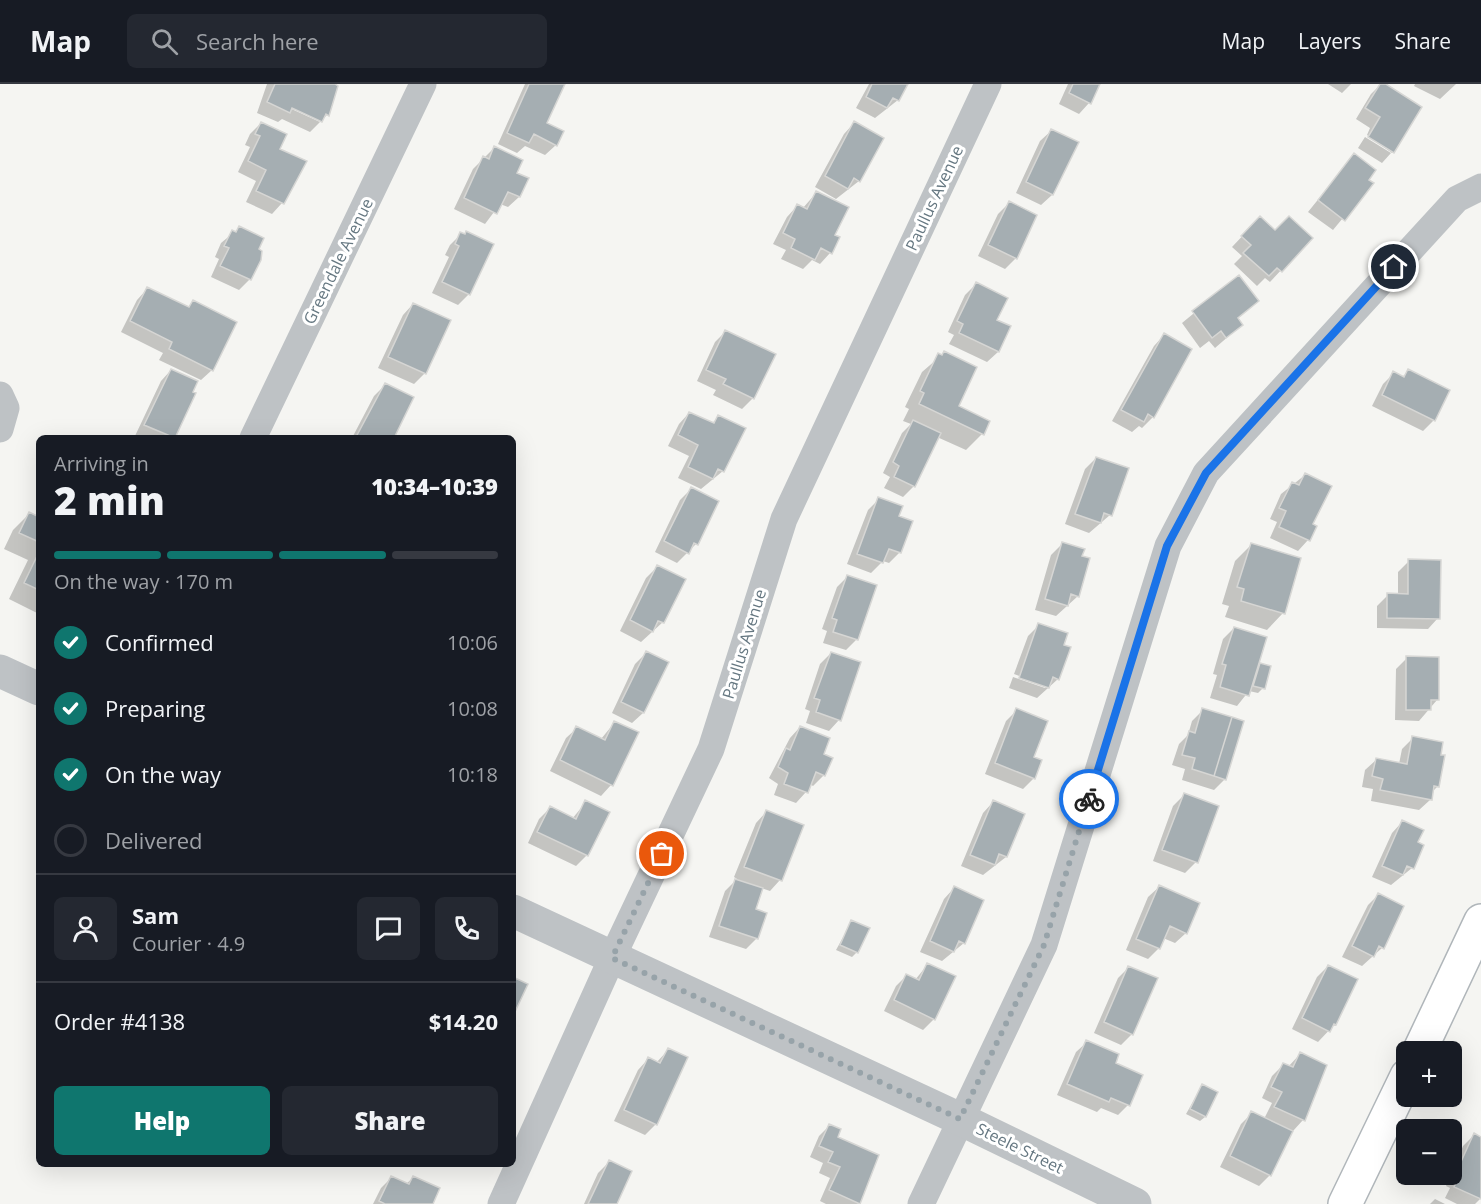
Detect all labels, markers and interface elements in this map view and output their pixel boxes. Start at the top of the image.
search box [127,14,547,68]
text: Map [30,22,91,60]
icon: search [148,25,181,58]
text: Search here [196,26,319,56]
text: Map [1222,27,1265,55]
text: Layers [1298,27,1362,55]
text: Share [1395,27,1451,55]
street label: Paullus Avenue [900,142,968,254]
street label: Greendale Avenue [298,194,378,328]
pin [1368,241,1419,292]
icon: home [1377,250,1410,283]
text: Arriving in [54,450,149,477]
text: 10:34–10:39 [371,471,498,501]
text: 2 min [54,473,165,526]
text: On the way · 170 m [54,568,233,595]
street label: Paullus Avenue [717,586,771,702]
icon: check [54,626,87,659]
text: Confirmed [105,627,214,657]
text: 10:06 [447,629,498,656]
icon: check [54,692,87,725]
text: Preparing [105,693,205,723]
text: 10:08 [447,695,498,722]
icon: check [54,758,87,791]
text: On the way [105,759,221,789]
text: 10:18 [447,761,498,788]
courier [1059,769,1119,829]
icon: bike [1073,783,1106,816]
text: Delivered [105,825,203,855]
pin [636,828,687,879]
icon: bag [645,837,678,870]
button: person [54,897,117,960]
button: chat [357,897,420,960]
button: phone [435,897,498,960]
text: Sam [132,900,179,930]
text: Courier · 4.9 [132,930,245,957]
text: Order #4138 [54,1006,185,1036]
text: $14.20 [429,1006,498,1036]
map controls [1396,1041,1462,1185]
button: + [1396,1041,1462,1107]
button: Help [54,1086,270,1155]
button: Share [282,1086,498,1155]
street label: Steele Street [973,1117,1067,1179]
button: − [1396,1119,1462,1185]

